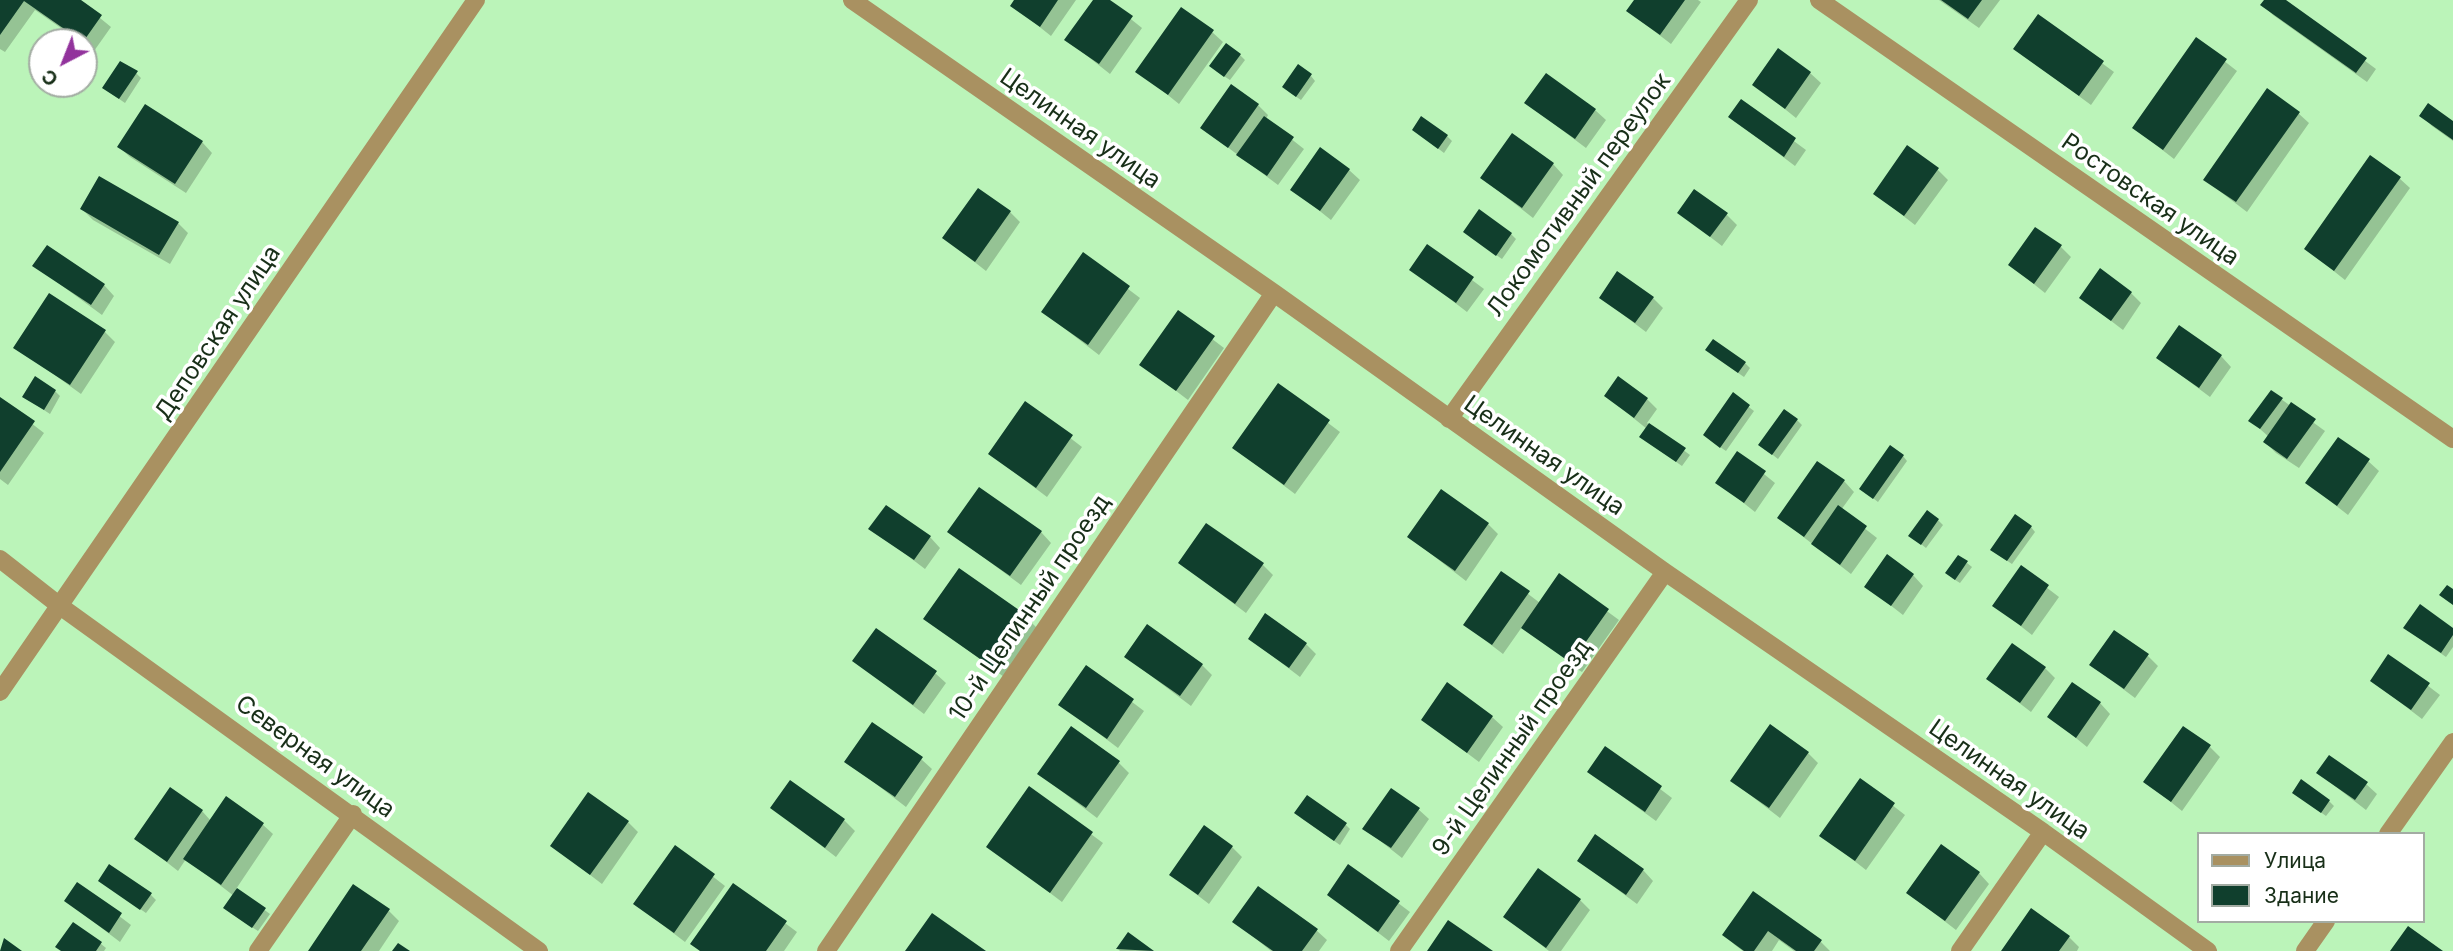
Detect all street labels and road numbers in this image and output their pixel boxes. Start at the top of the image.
street label: Целинная улица [994,63,1166,195]
street label: Локомотивный переулок [1481,68,1677,322]
street label: Ростовская улица [2056,128,2244,272]
street label: Деповская улица [149,240,287,426]
street label: Целинная улица [1458,390,1630,522]
street label: 10-й Целинный проезд [943,489,1117,727]
street label: 9-й Целинный проезд [1426,634,1598,862]
street label: Северная улица [230,690,400,824]
street label: Целинная улица [1923,714,2095,846]

